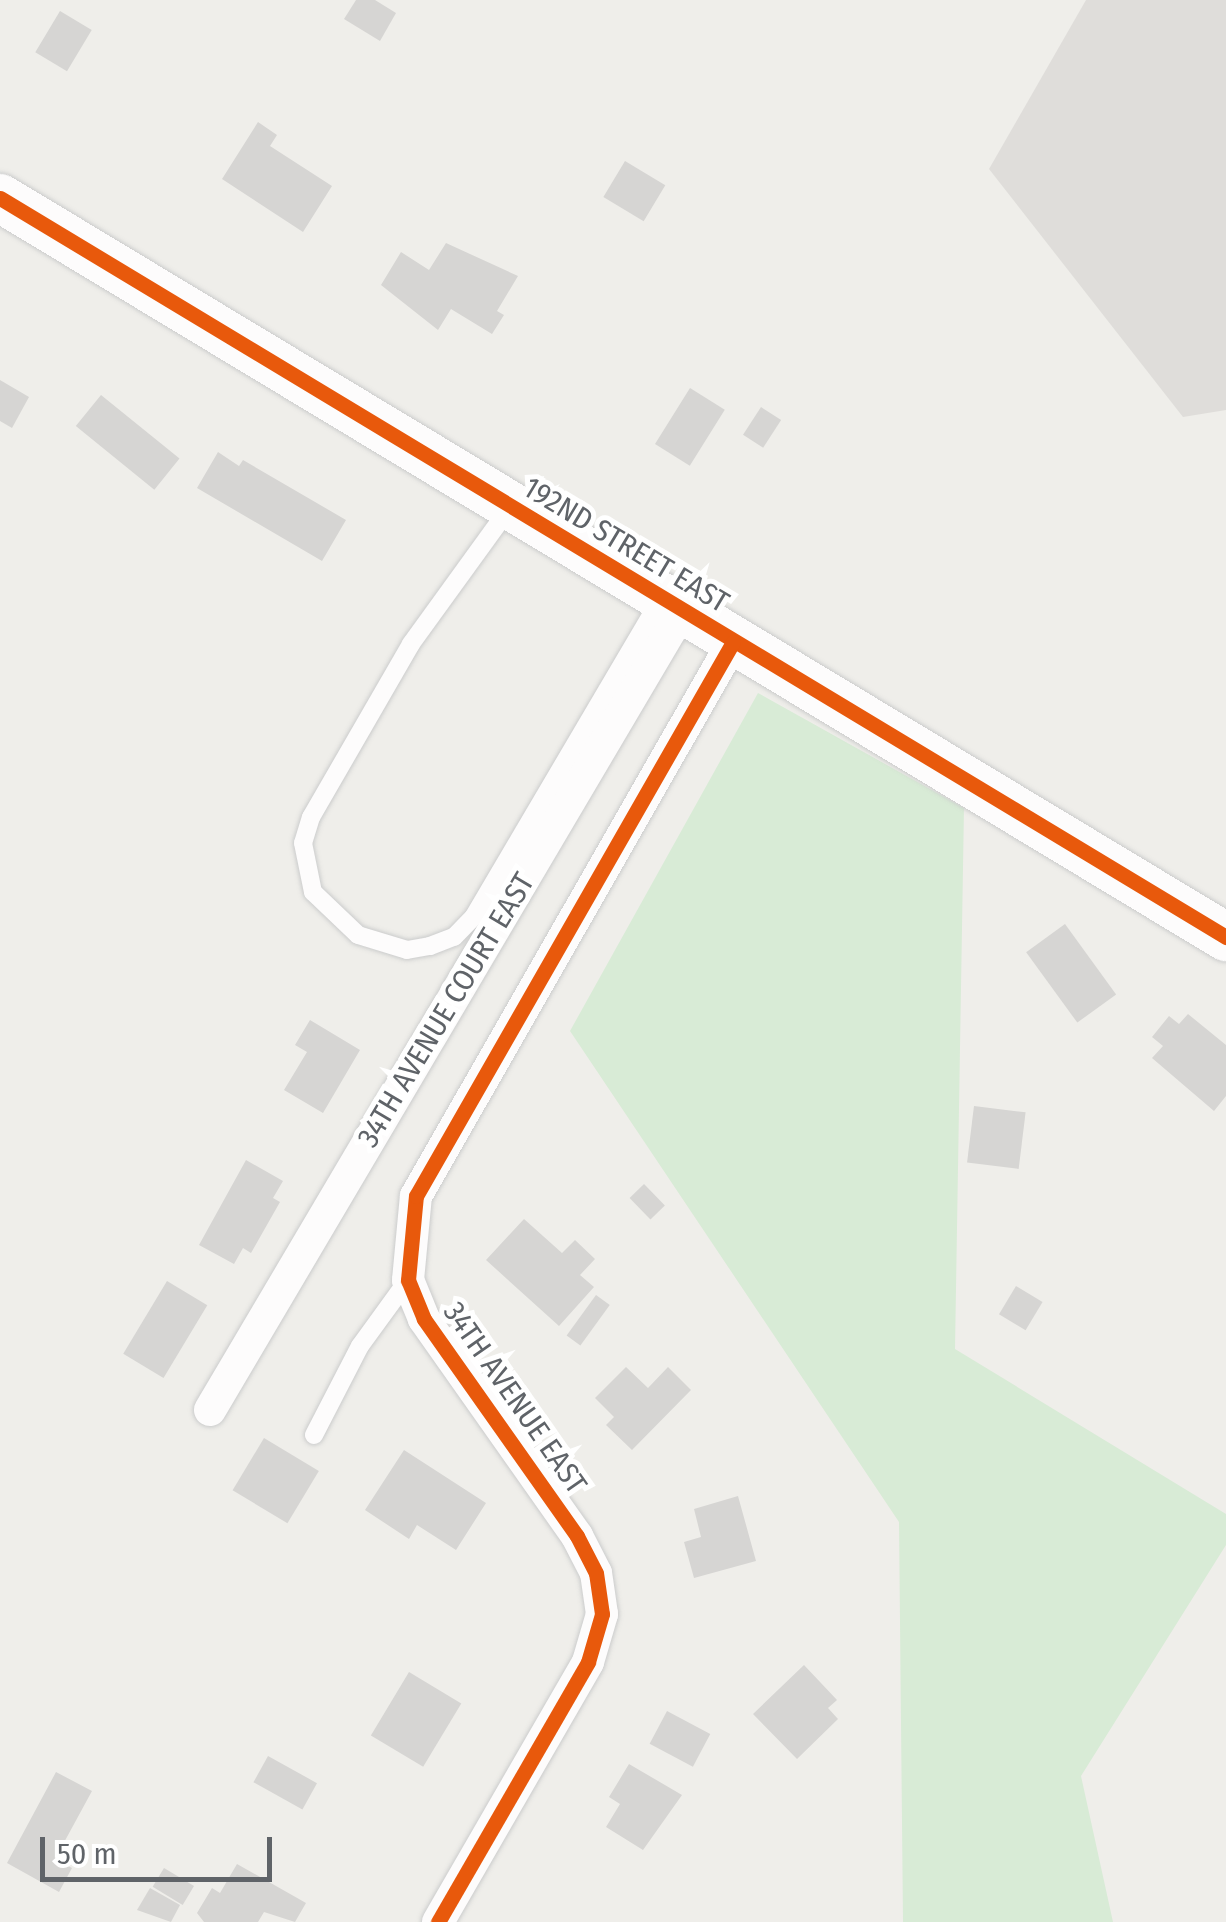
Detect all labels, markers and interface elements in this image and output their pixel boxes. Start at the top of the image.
street label: 192ND STREET EAST [517,470,735,620]
street label: 34TH AVENUE COURT EAST [350,867,542,1153]
street label: 34TH AVENUE EAST [436,1295,594,1501]
scale bar [45,1817,278,1879]
text: 50 m [57,1836,117,1872]

